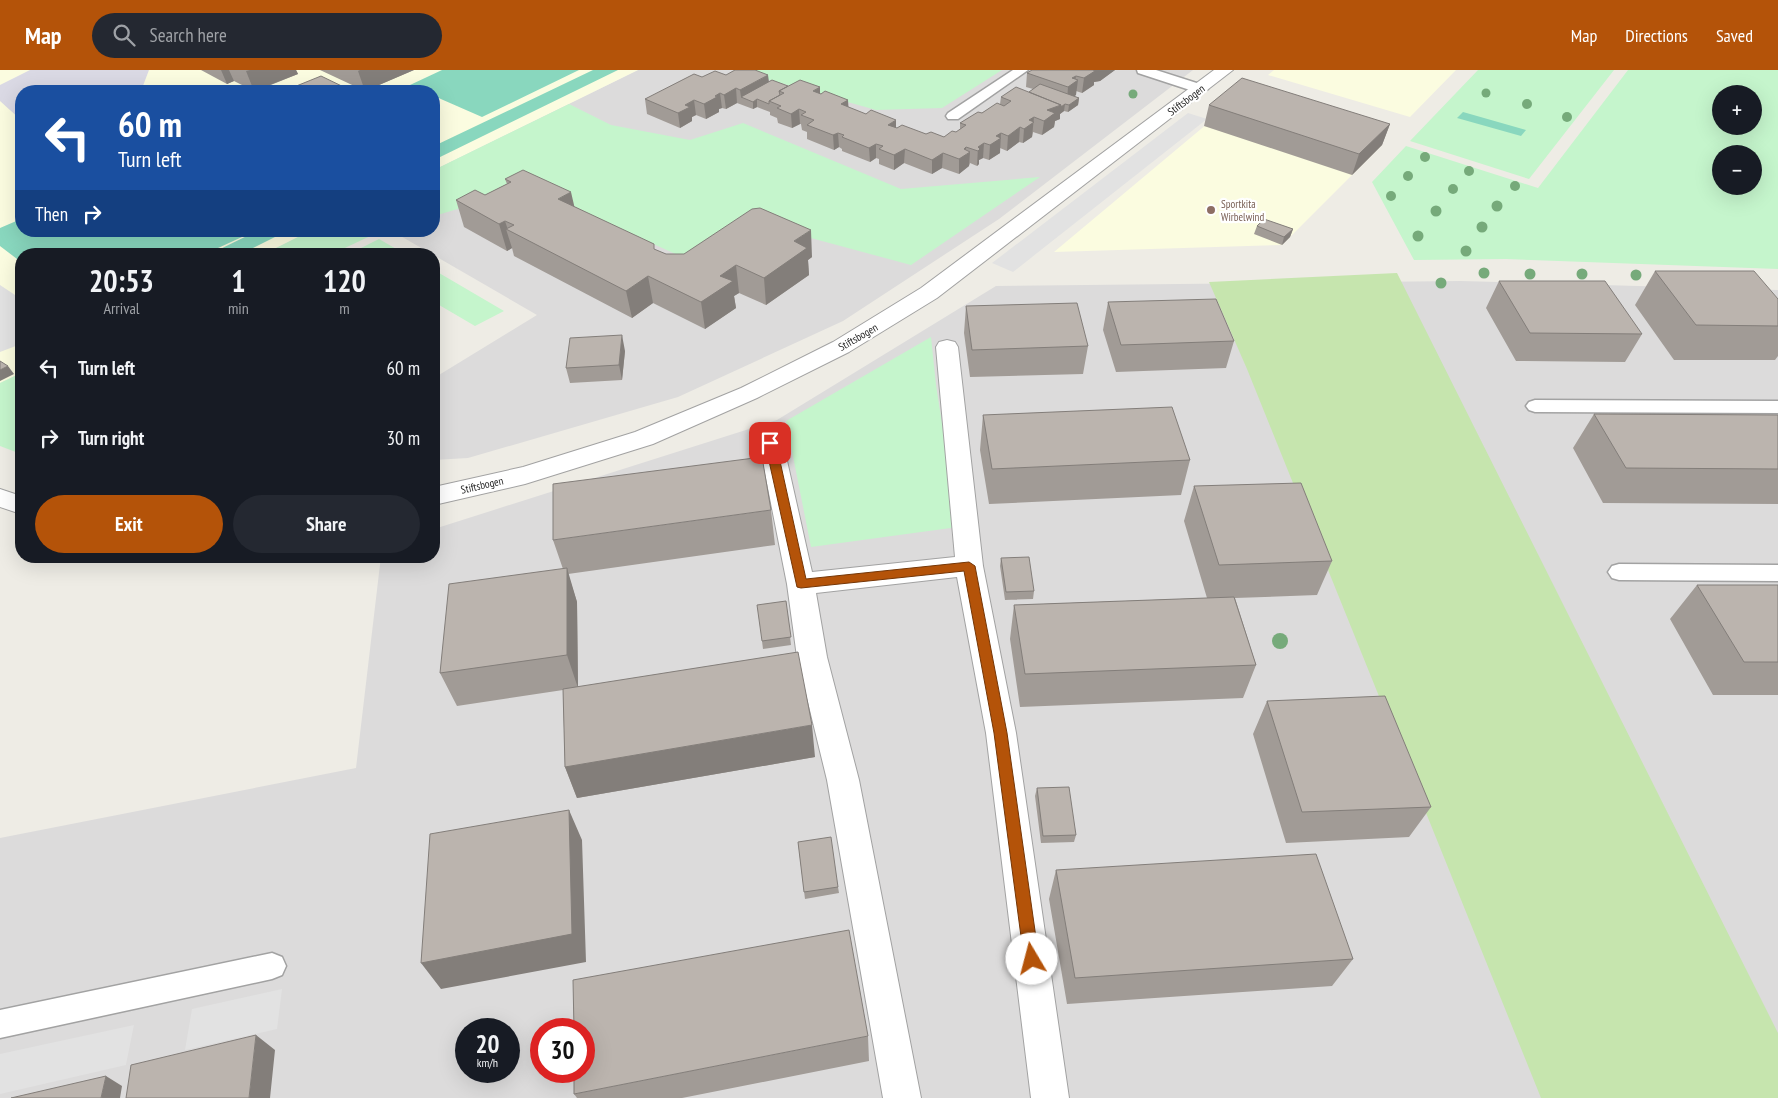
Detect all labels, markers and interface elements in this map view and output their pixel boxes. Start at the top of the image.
search box [92,13,442,58]
text: Map [25,20,62,51]
icon: search [110,21,138,49]
text: Search here [150,23,227,47]
text: Map [1571,24,1597,47]
text: Directions [1625,24,1688,47]
text: Saved [1716,24,1753,47]
street label: Stiftsbogen [1165,81,1208,119]
map controls [1712,85,1762,195]
button: + [1712,85,1762,135]
text: 60 m [118,101,182,147]
icon: left [35,105,100,170]
text: Turn left [118,145,182,173]
button: − [1712,145,1762,195]
place label: Sportkita Wirbelwind [1221,197,1264,224]
icon: right [78,200,106,228]
text: Then [35,202,68,226]
marker: Sportkita Wirbelwind [1205,204,1217,216]
text: 20:53 [89,261,154,300]
text: 1 [231,261,246,300]
text: 120 [323,261,366,300]
text: Arrival [103,298,140,318]
text: min [228,298,249,318]
text: m [339,298,350,318]
street label: Stiftsbogen [836,320,880,354]
icon: left [35,354,63,382]
text: Turn left [78,356,135,380]
text: 60 m [387,356,420,380]
pin [749,422,791,464]
icon: right [35,424,63,452]
text: Turn right [78,426,144,450]
text: 30 m [387,426,420,450]
icon: arrive [756,429,784,457]
street label: Stiftsbogen [459,473,505,497]
button: Exit [35,495,223,553]
button: Share [233,495,420,553]
position arrow [1005,932,1057,984]
speed limit sign: 30 [530,1018,595,1083]
text: 20 [476,1028,499,1060]
text: km/h [477,1055,498,1070]

